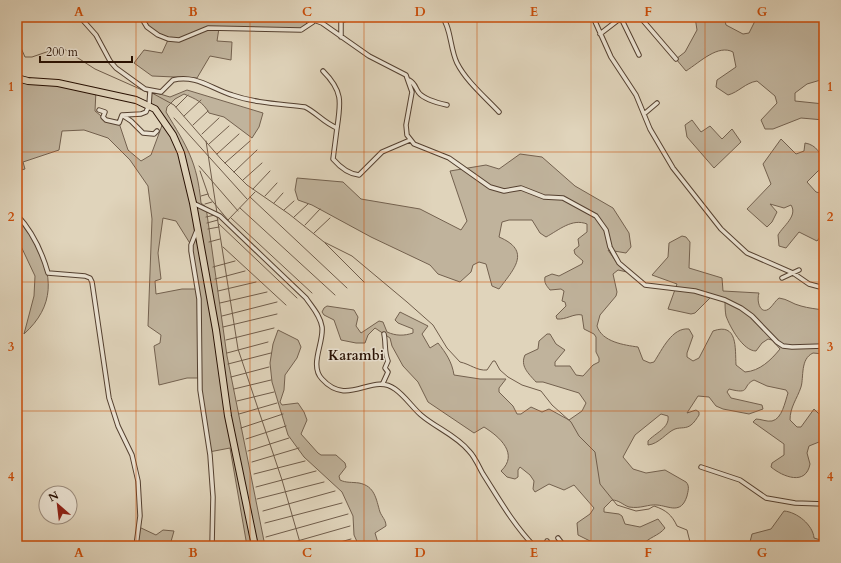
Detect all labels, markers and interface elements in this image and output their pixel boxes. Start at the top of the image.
text: A [74,3,84,21]
text: B [188,3,198,21]
text: C [302,3,312,21]
text: D [414,3,426,21]
text: E [530,3,538,21]
text: F [644,3,652,21]
text: G [757,3,768,21]
scale bar [40,38,132,64]
text: 200 m [46,44,79,60]
text: 1 [8,78,14,96]
text: 1 [827,78,833,96]
text: 2 [8,208,15,226]
text: 2 [827,208,834,226]
text: 3 [8,338,15,356]
text: 3 [827,338,834,356]
district label: Karambi [328,346,385,365]
text: 4 [8,468,15,486]
text: 4 [827,468,834,486]
north arrow [38,485,78,525]
text: N [46,488,62,505]
text: A [74,544,84,562]
text: B [188,544,198,562]
text: C [302,544,312,562]
text: D [414,544,426,562]
text: E [530,544,538,562]
text: F [644,544,652,562]
text: G [757,544,768,562]

